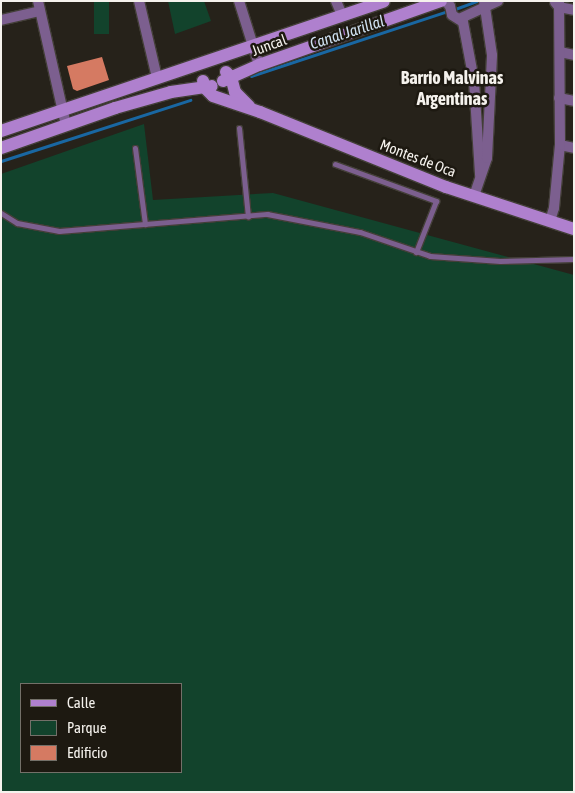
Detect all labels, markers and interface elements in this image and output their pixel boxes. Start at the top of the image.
water label: Canal Jarillal [307,11,387,53]
street label: Juncal [249,30,289,60]
district label: Barrio Malvinas Argentinas [401,68,503,110]
street label: Montes de Oca [377,135,459,181]
legend [20,683,182,773]
text: Calle [67,694,95,711]
text: Parque [67,719,107,736]
text: Edificio [67,744,108,761]

